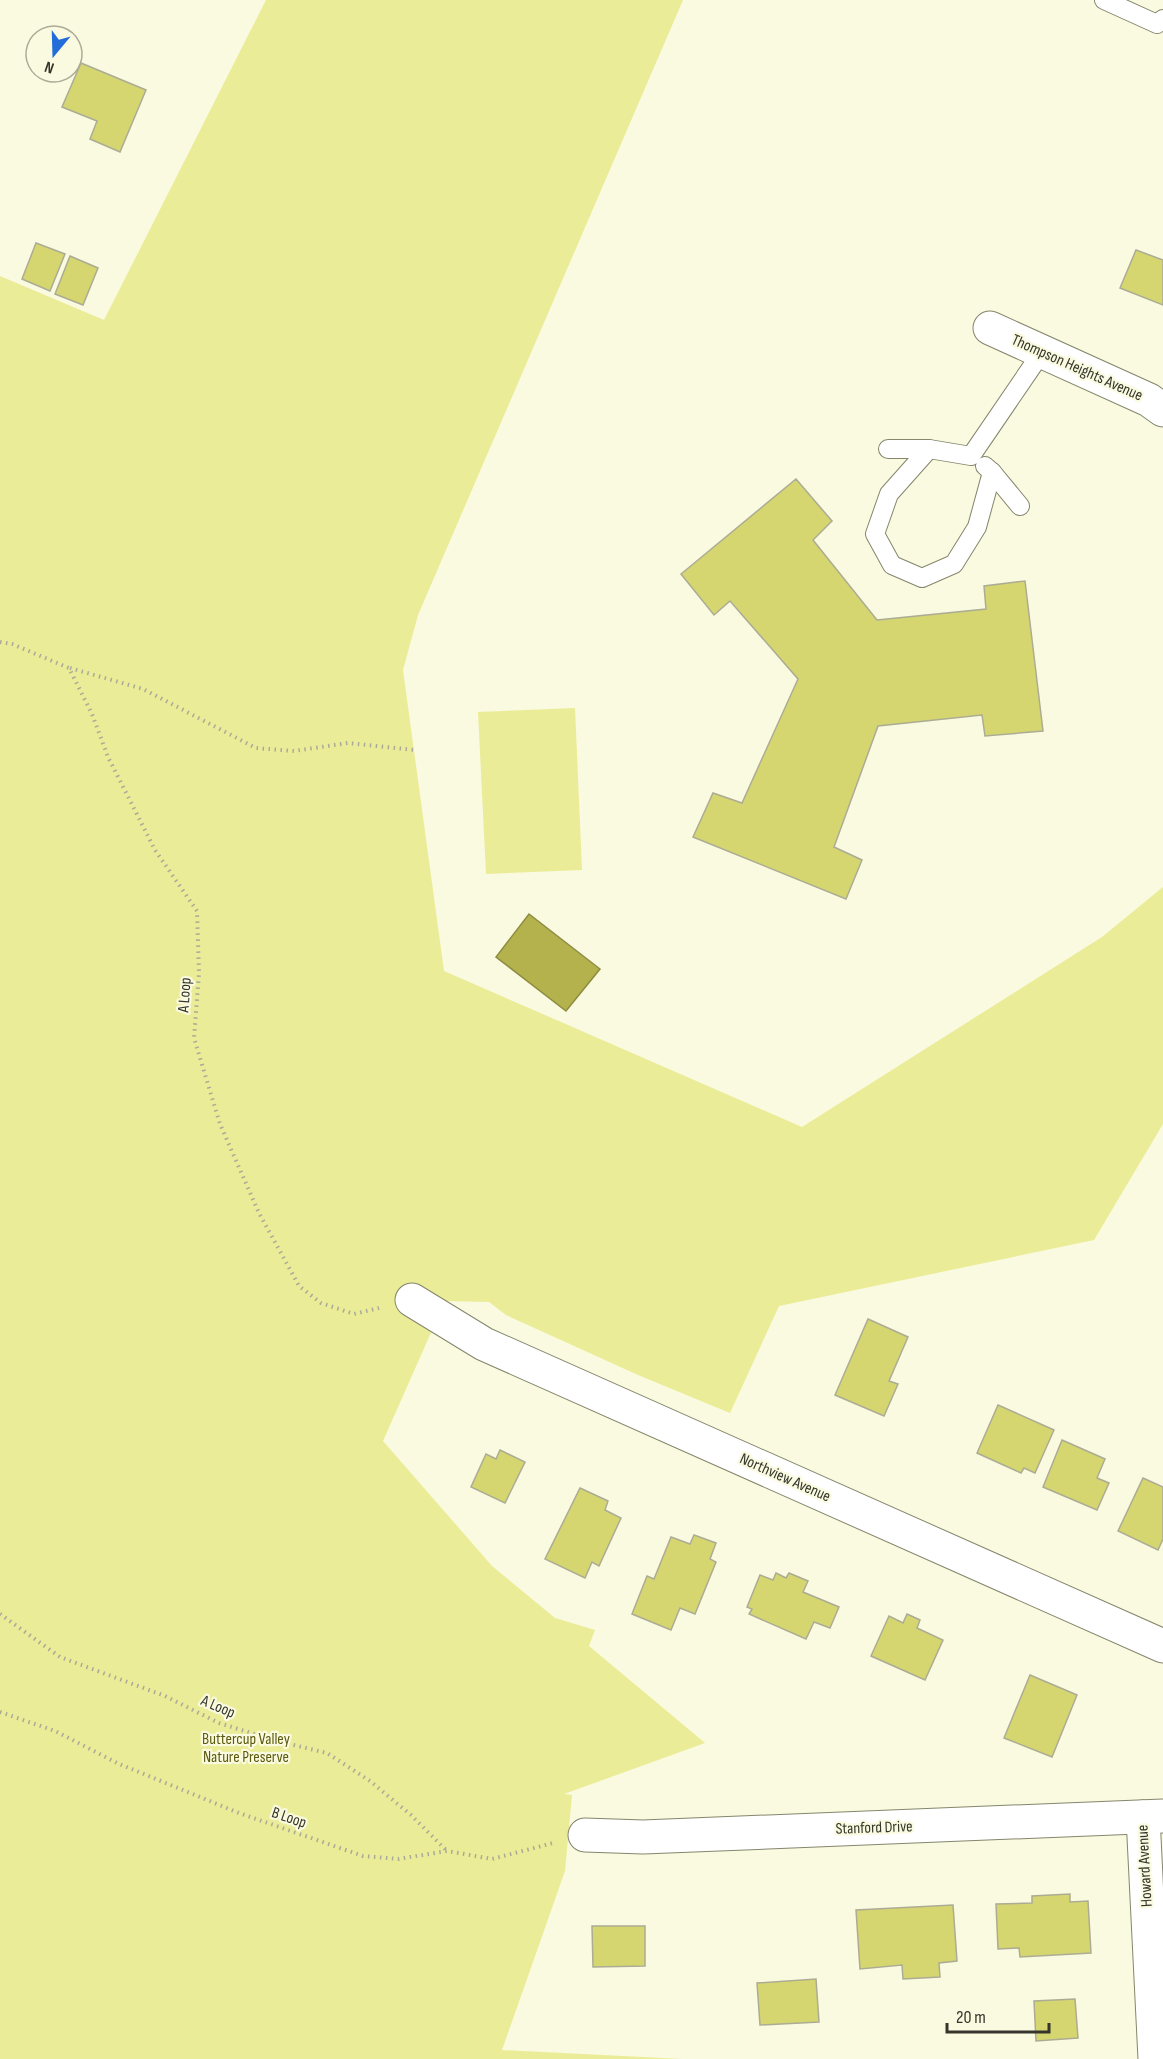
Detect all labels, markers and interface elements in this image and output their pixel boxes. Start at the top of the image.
north arrow [24,24,84,84]
text: N [42,56,57,77]
street label: Thompson Heights Avenue [1008,331,1146,405]
street label: A Loop [174,977,196,1014]
street label: Northview Avenue [737,1449,833,1507]
street label: A Loop [197,1691,238,1723]
park label: Buttercup Valley Nature Preserve [202,1730,290,1767]
street label: B Loop [269,1803,309,1833]
street label: Stanford Drive [835,1817,913,1839]
street label: Howard Avenue [1133,1824,1157,1908]
scale bar [947,1996,1049,2034]
text: 20 m [956,2007,986,2028]

